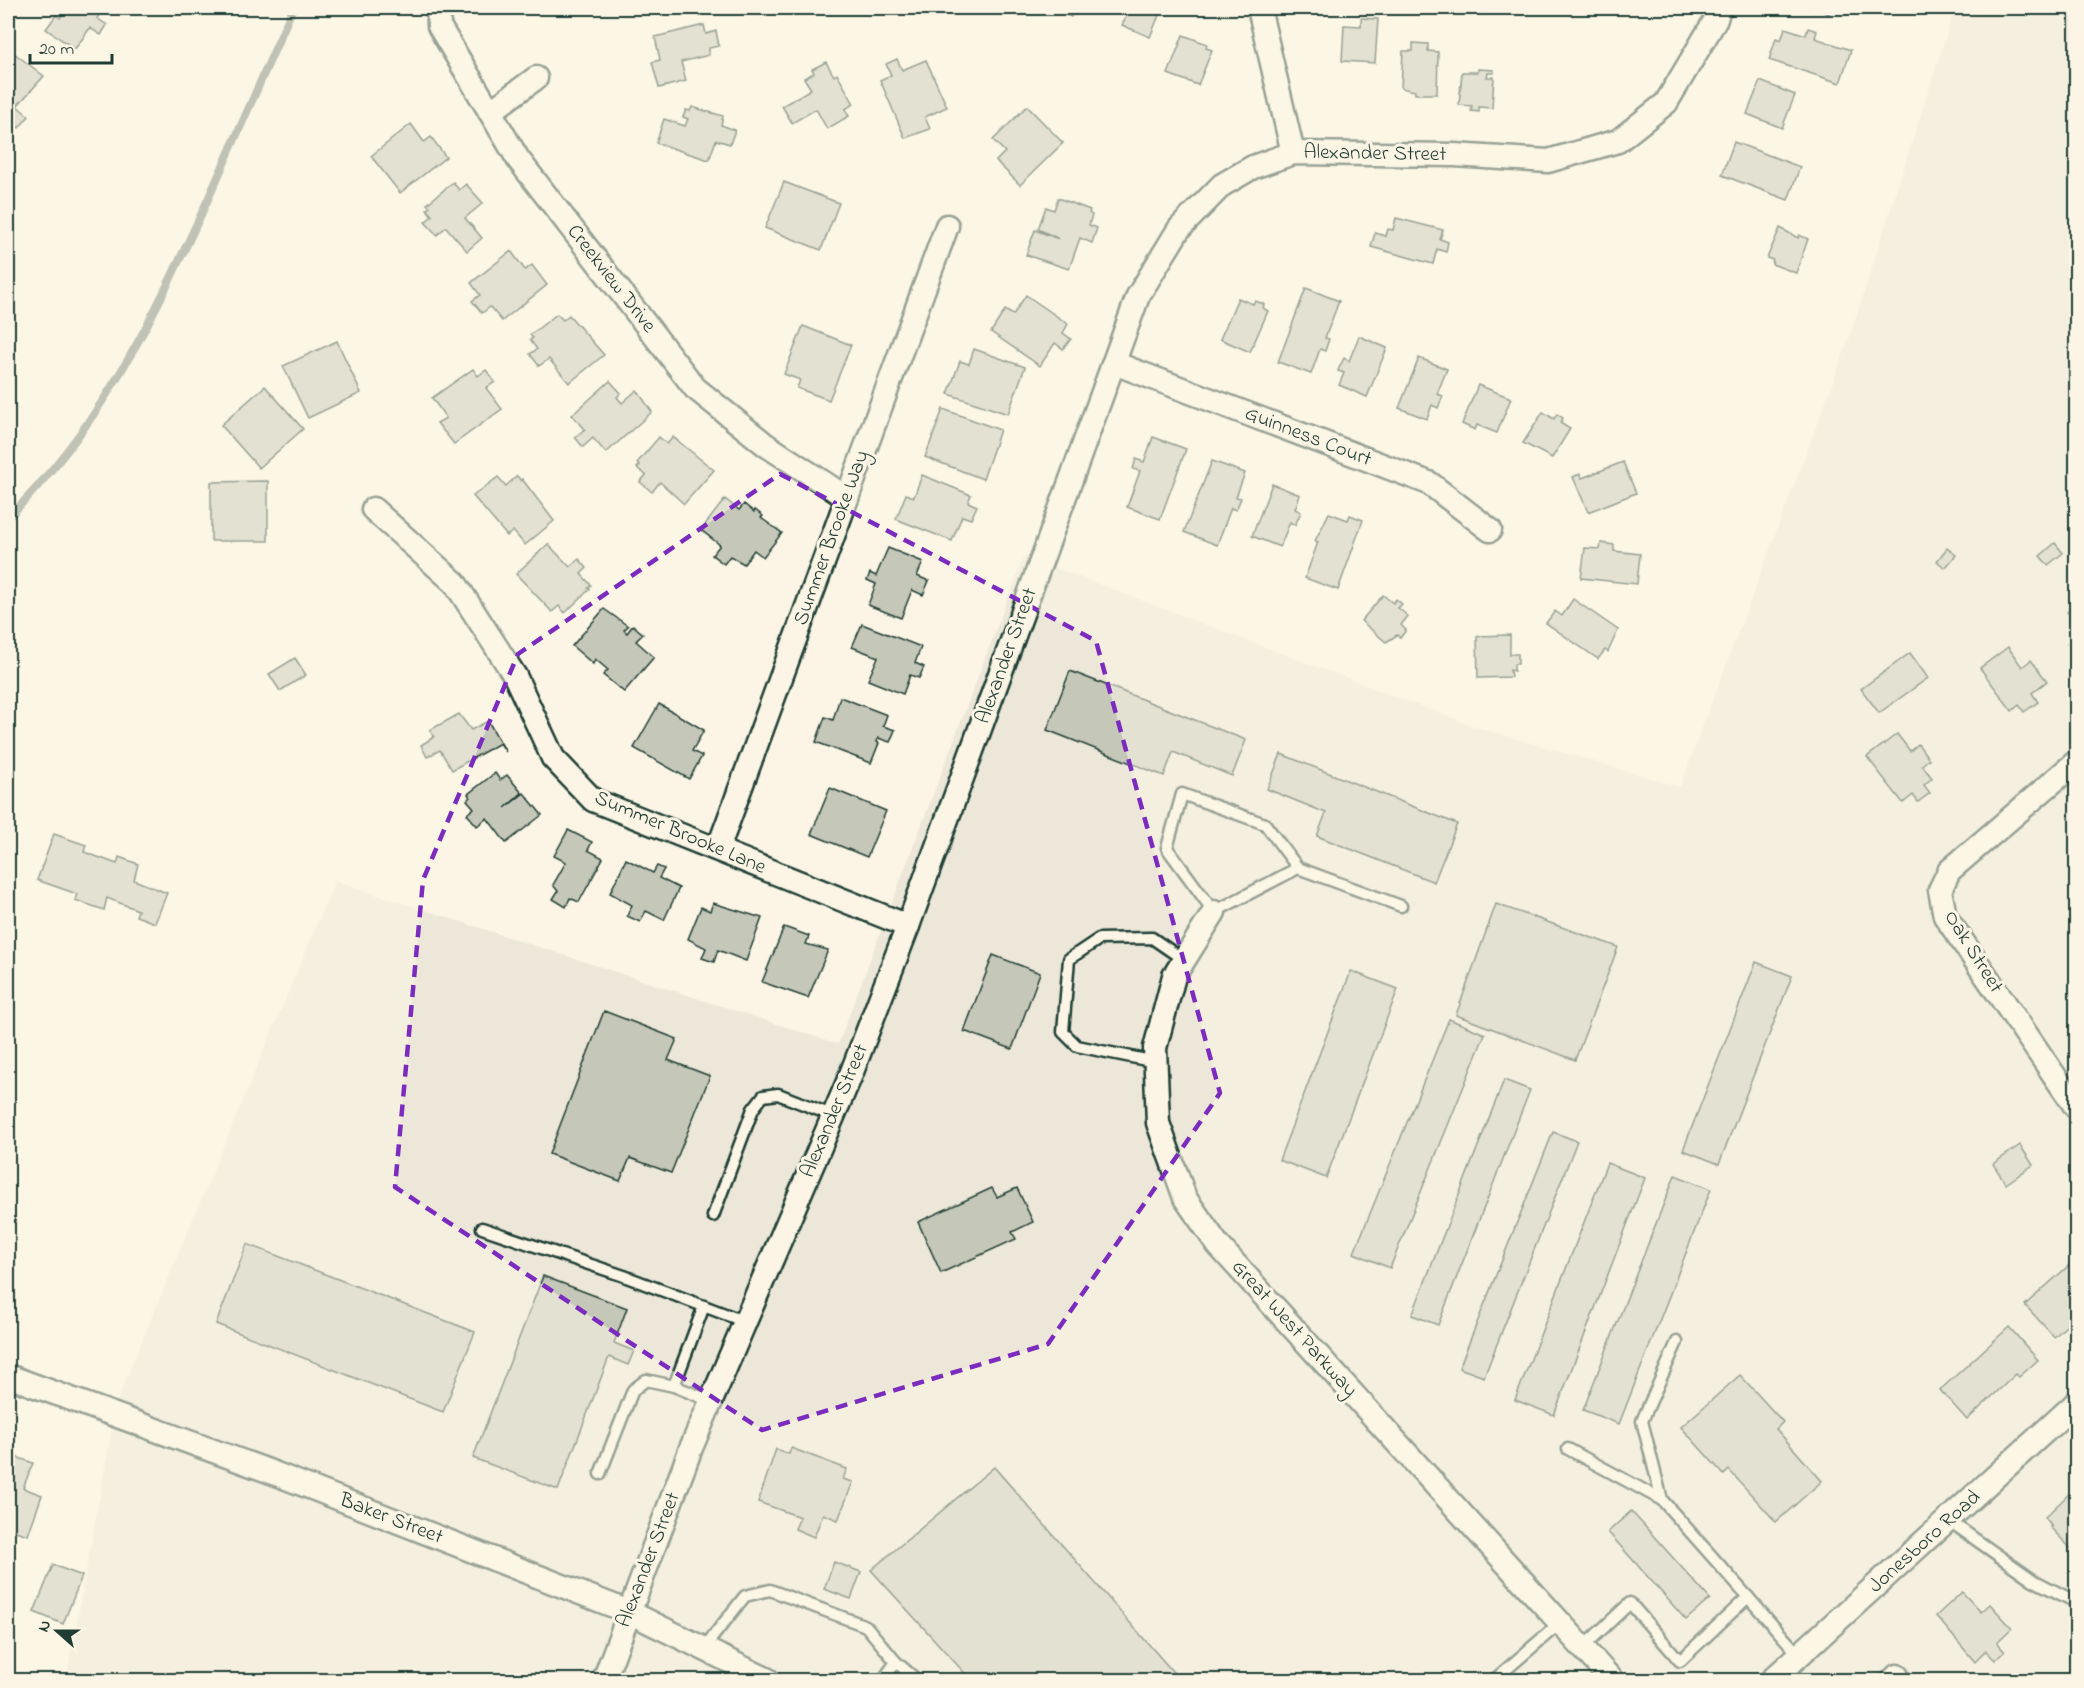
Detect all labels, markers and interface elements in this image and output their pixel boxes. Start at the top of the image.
scale bar [30,27,112,65]
text: 20 m [39,37,74,63]
street label: Alexander Street [1303,138,1447,170]
street label: Creekview Drive [559,218,663,340]
street label: Guinness Court [1240,399,1376,475]
street label: Summer Brooke Way [786,446,879,630]
street label: Alexander Street [968,584,1046,728]
street label: Summer Brooke Lane [590,783,771,883]
street label: Oak Street [1936,905,2010,999]
street label: Alexander Street [793,1039,877,1183]
street label: Great West Parkway [1222,1254,1364,1406]
street label: Jonesboro Road [1862,1483,1988,1601]
street label: Baker Street [334,1485,447,1552]
street label: Alexander Street [609,1488,689,1632]
north arrow [27,1601,87,1661]
text: N [32,1617,58,1636]

